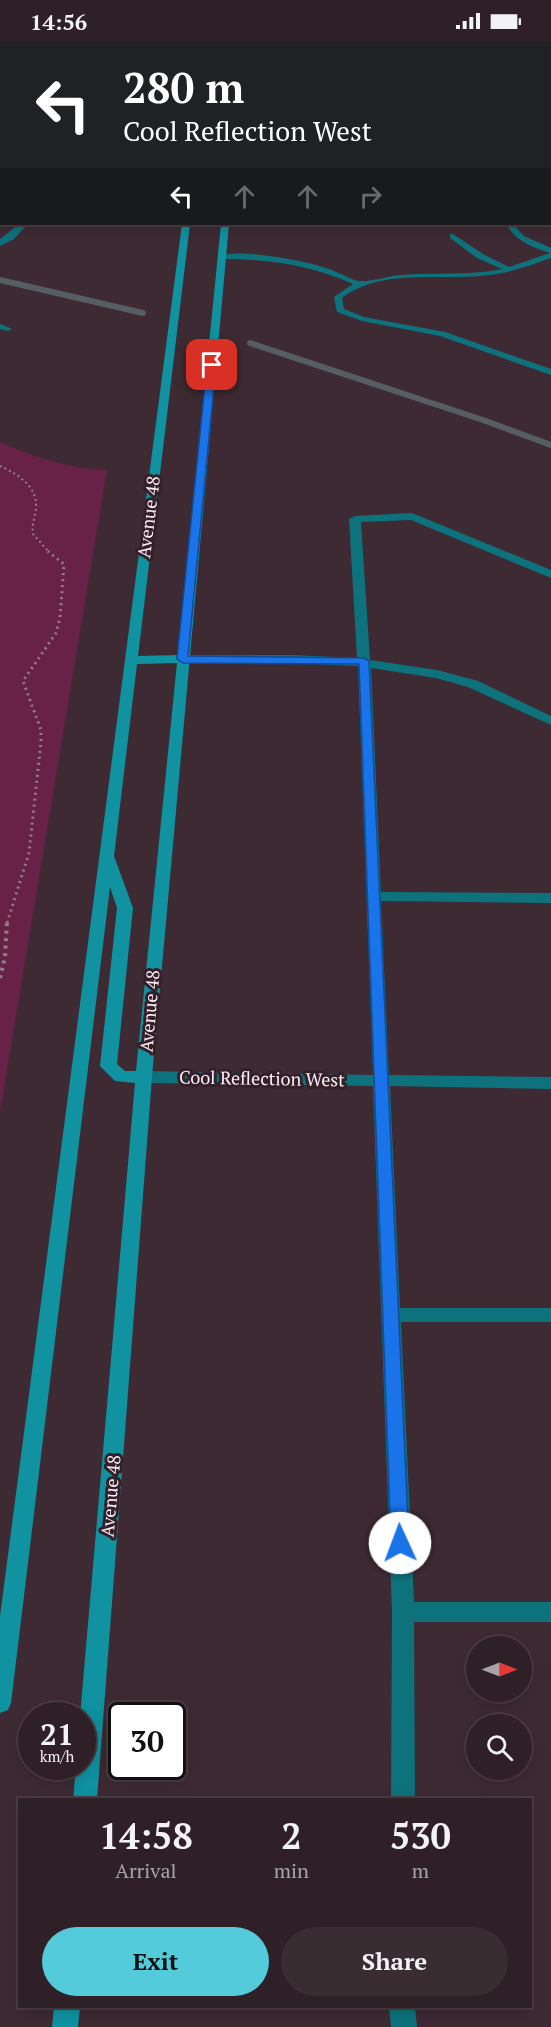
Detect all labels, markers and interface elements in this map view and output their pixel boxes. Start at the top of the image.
text: 14:56 [30,7,87,36]
text: 280 m [123,59,244,115]
icon: left [24,66,102,144]
text: Cool Reflection West [123,113,372,149]
icon: left [165,180,198,213]
icon: ahead [228,180,261,213]
icon: ahead [291,180,324,213]
icon: right [354,180,387,213]
pin [186,339,237,390]
icon: arrive [195,348,228,381]
street label: Avenue 48 [131,474,165,559]
street label: Avenue 48 [133,969,165,1053]
street label: Cool Reflection West [179,1065,345,1091]
street label: Avenue 48 [94,1454,126,1538]
position arrow [368,1511,432,1575]
north arrow [466,1636,532,1702]
map controls [466,1636,532,1780]
speed limit sign: 30 [108,1702,186,1780]
text: 21 [40,1714,74,1754]
button: search [466,1714,532,1780]
text: km/h [40,1746,74,1766]
text: 14:58 [99,1812,193,1859]
text: 2 [281,1812,302,1859]
text: 530 [390,1812,451,1859]
text: Arrival [115,1857,177,1884]
text: min [274,1857,309,1884]
text: m [412,1857,429,1884]
button: Exit [42,1927,269,1996]
button: Share [281,1927,508,1996]

